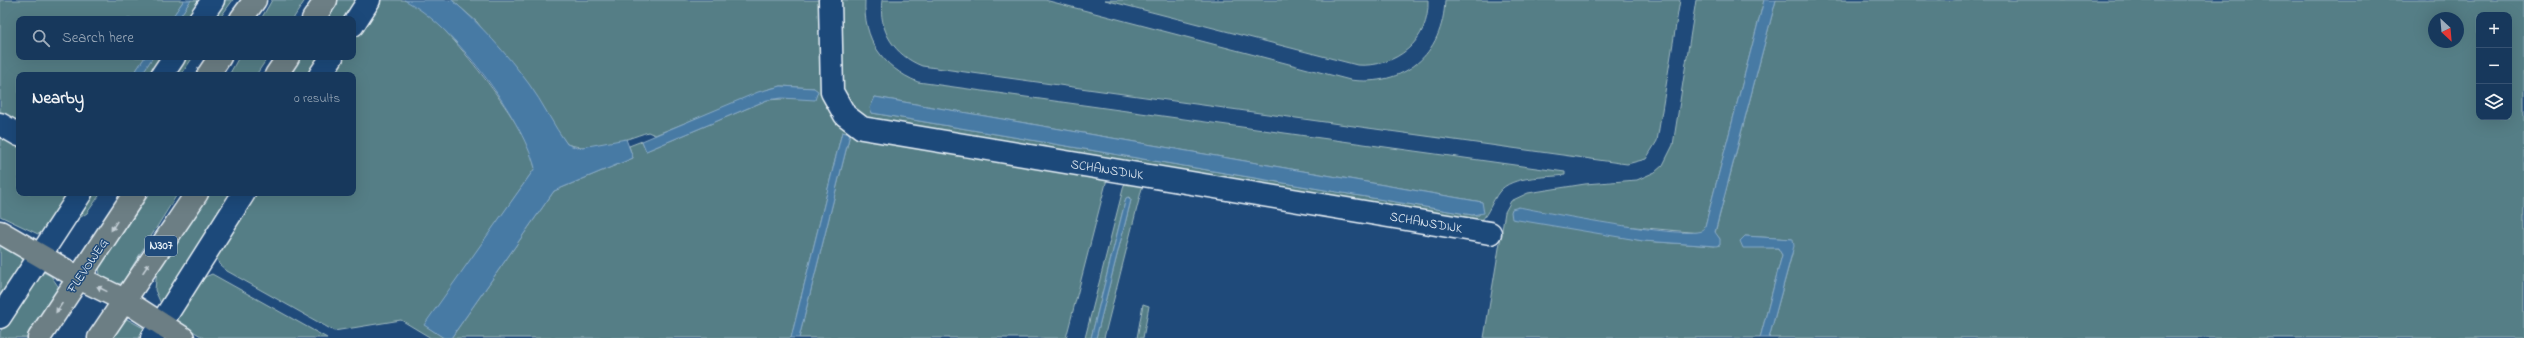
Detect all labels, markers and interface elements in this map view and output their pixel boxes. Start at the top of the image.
north arrow [2428,12,2464,48]
map controls [2476,12,2512,120]
button: + [2476,12,2512,48]
search box [16,16,356,60]
icon: search [30,27,52,49]
text: Search here [62,27,134,49]
button: − [2476,48,2512,84]
button: layers [2476,84,2512,120]
text: Nearby [32,86,84,111]
text: 0 results [294,89,340,108]
street label: SCHANSDIJK [1069,155,1145,185]
street label: SCHANSDIJK [1388,207,1464,239]
one-way arrow [111,220,118,232]
street label: FLEVOWEG [62,235,113,298]
road number: N307 [145,236,177,256]
one-way arrow [142,262,150,273]
one-way arrow [96,286,107,292]
one-way arrow [55,303,63,313]

